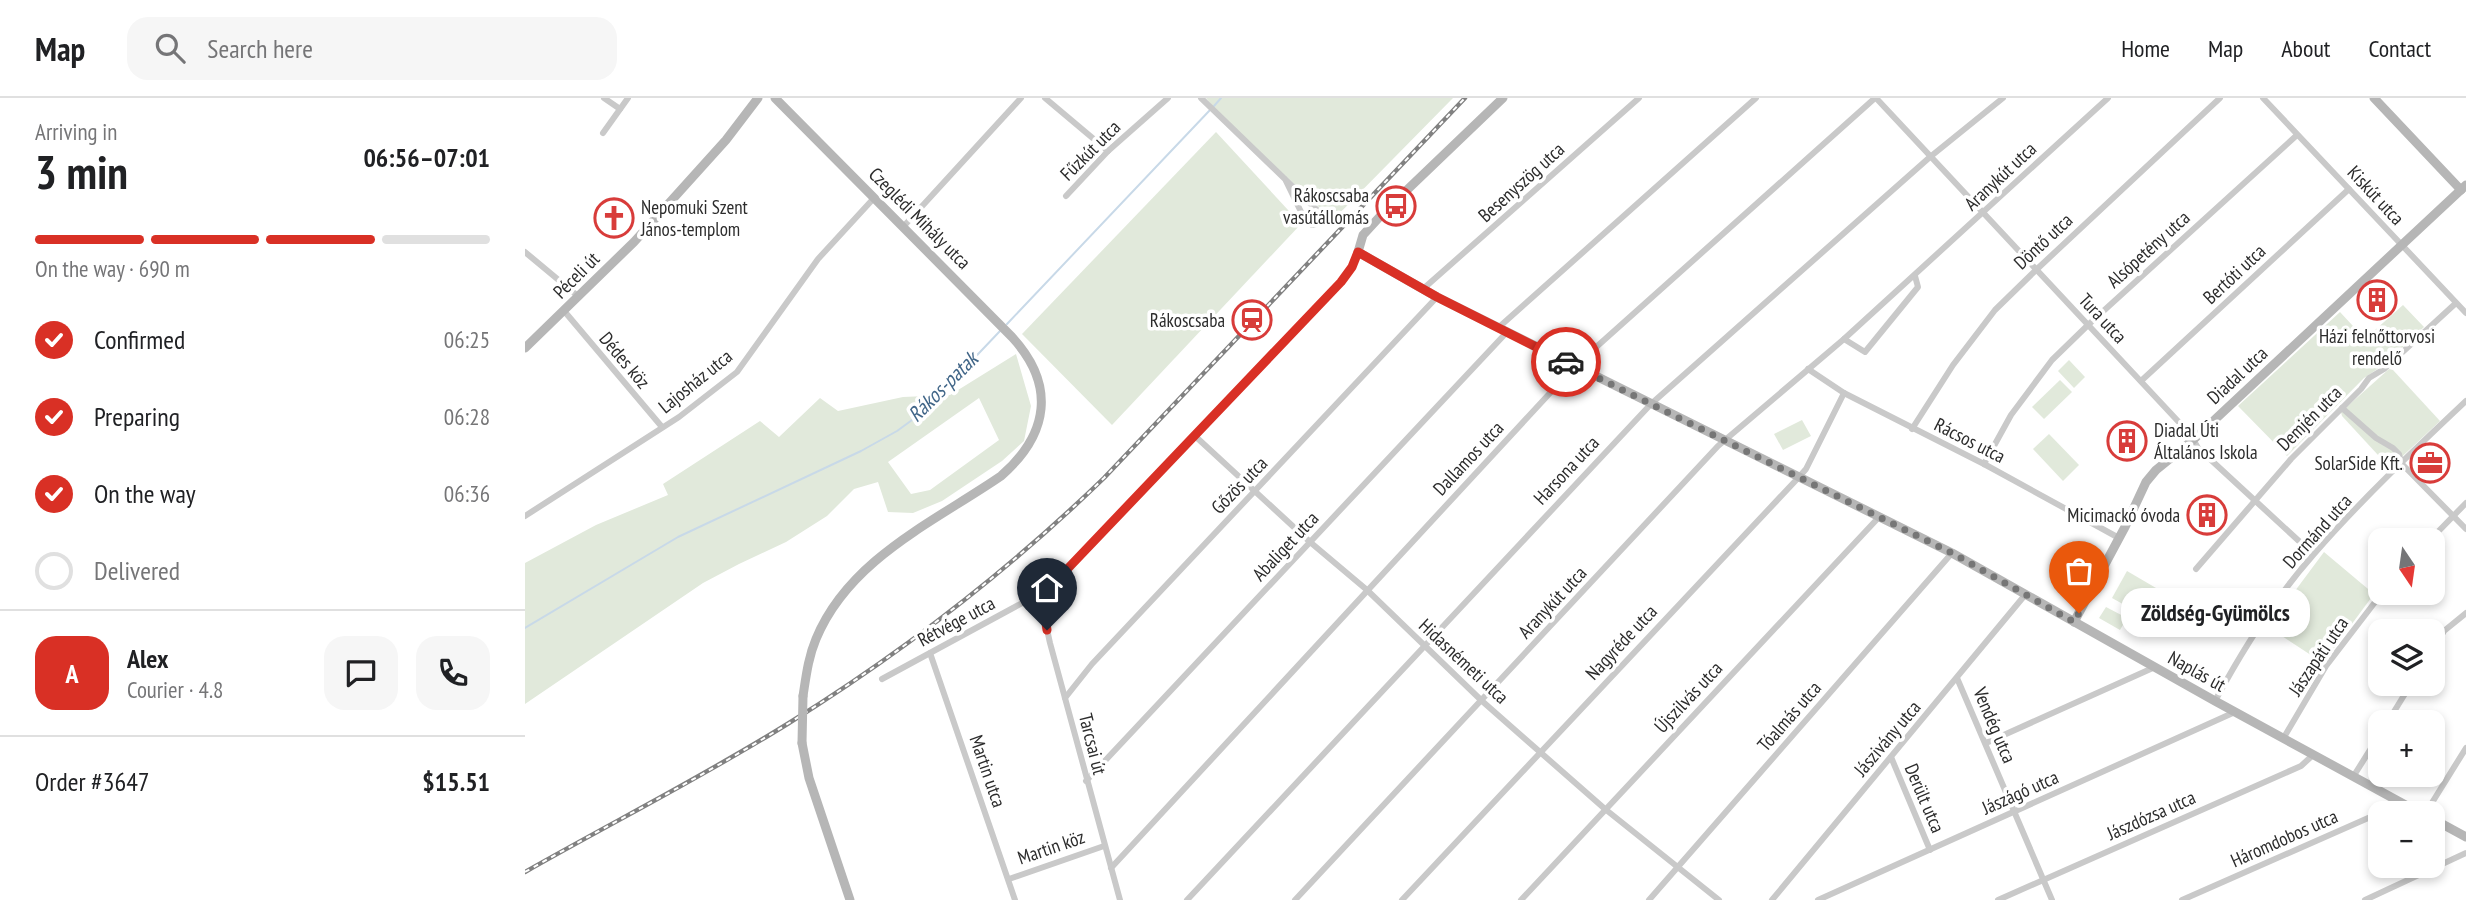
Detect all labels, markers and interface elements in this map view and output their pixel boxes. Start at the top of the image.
search box [127,17,617,80]
text: Map [35,27,85,70]
icon: search [151,29,189,67]
text: Search here [207,32,313,65]
text: Home [2121,33,2170,64]
text: Map [2208,33,2243,64]
text: About [2281,33,2330,64]
text: Contact [2368,33,2431,64]
street label: Fűzkút utca [1055,115,1125,185]
text: Arriving in [35,117,117,146]
street label: Besenyszög utca [1473,137,1569,227]
street label: Aranykút utca [1959,137,2041,215]
text: 06:56–07:01 [363,141,490,174]
text: 3 min [35,142,128,202]
street label: Kiskút utca [2343,160,2409,230]
street label: Czeglédi Mihály utca [864,162,976,274]
place label: Rákoscsaba vasútállomás [1283,183,1369,229]
bus stop icon: Rákoscsaba vasútállomás [1375,185,1417,227]
place label: Nepomuki Szent János-templom [640,195,749,241]
church icon: Nepomuki Szent János-templom [593,197,635,239]
street label: Alsópetény utca [2101,205,2195,293]
street label: Döntő utca [2009,208,2077,274]
street label: Bertóti utca [2198,239,2270,309]
street label: Péceli út [548,246,605,303]
text: On the way · 690 m [35,254,190,283]
building icon: Házi felnőttorvosi rendelő [2356,279,2398,321]
street label: Tura utca [2074,288,2132,348]
station icon: Rákoscsaba [1231,299,1273,341]
place label: Rákoscsaba [1150,308,1225,332]
icon: check [35,321,73,359]
text: Confirmed [94,323,185,356]
place label: Házi felnőttorvosi rendelő [2319,324,2435,370]
text: 06:25 [444,325,490,354]
street label: Dédes köz [594,327,656,393]
courier [1531,327,1601,397]
street label: Diadal utca [2202,341,2272,409]
icon: car [1547,343,1585,381]
street label: Lajosház utca [653,344,737,418]
water label: Rákos-patak [902,344,986,428]
street label: Demjén utca [2271,380,2347,456]
icon: check [35,398,73,436]
text: Preparing [94,400,180,433]
text: 06:28 [444,402,490,431]
street label: Rácsos utca [1931,412,2009,468]
street label: Dallamos utca [1428,416,1508,500]
place label: Diadal Úti Általános Iskola [2154,418,2258,464]
building icon: Diadal Úti Általános Iskola [2106,420,2148,462]
street label: Harsona utca [1528,431,1604,509]
office icon: SolarSide Kft. [2409,442,2451,484]
street label: Gőzös utca [1206,451,1272,519]
place label: SolarSide Kft. [2314,451,2403,475]
icon: check [35,475,73,513]
text: On the way [94,477,196,510]
text: 06:36 [444,479,490,508]
street label: Dormánd utca [2277,489,2357,573]
building icon: Micimackó óvoda [2186,494,2228,536]
place label: Micimackó óvoda [2067,503,2180,527]
street label: Abaliget utca [1247,506,1323,586]
north arrow [2368,528,2445,606]
map controls [2368,528,2445,878]
pin [2049,541,2109,613]
icon: bag [2060,552,2098,590]
text: Delivered [94,554,180,587]
pin [1017,558,1077,630]
street label: Aranykút utca [1513,561,1591,643]
icon: home [1028,569,1066,607]
callout: Zöldség-Gyümölcs [2121,588,2310,638]
street label: Rétvége utca [913,591,999,651]
text: Zöldség-Gyümölcs [2141,598,2290,627]
street label: Nagyréde utca [1580,599,1662,685]
street label: Jászapáti utca [2282,612,2353,701]
street label: Hidasnémeti utca [1414,613,1514,709]
button: layers [2368,619,2445,696]
button: chat [324,636,398,710]
button: phone [416,636,490,710]
text: Alex [127,642,168,675]
street label: Naplás út [2164,645,2231,697]
street label: Újszilvás utca [1649,656,1727,738]
text: A [65,657,79,690]
text: Courier · 4.8 [127,675,223,704]
street label: Tóalmás utca [1752,676,1826,756]
street label: Vendég utca [1968,683,2022,766]
street label: Jászivány utca [1848,695,1925,781]
button: + [2368,710,2445,787]
street label: Tarcsai út [1074,711,1112,778]
street label: Martin utca [964,732,1012,810]
street label: Derült utca [1900,760,1950,836]
text: Order #3647 [35,765,150,798]
text: $15.51 [422,765,490,798]
street label: Jászágó utca [1977,765,2062,820]
street label: Jászdózsa utca [2102,785,2199,846]
button: − [2368,801,2445,878]
street label: Háromdobos utca [2227,804,2341,872]
street label: Martin köz [1014,824,1088,870]

